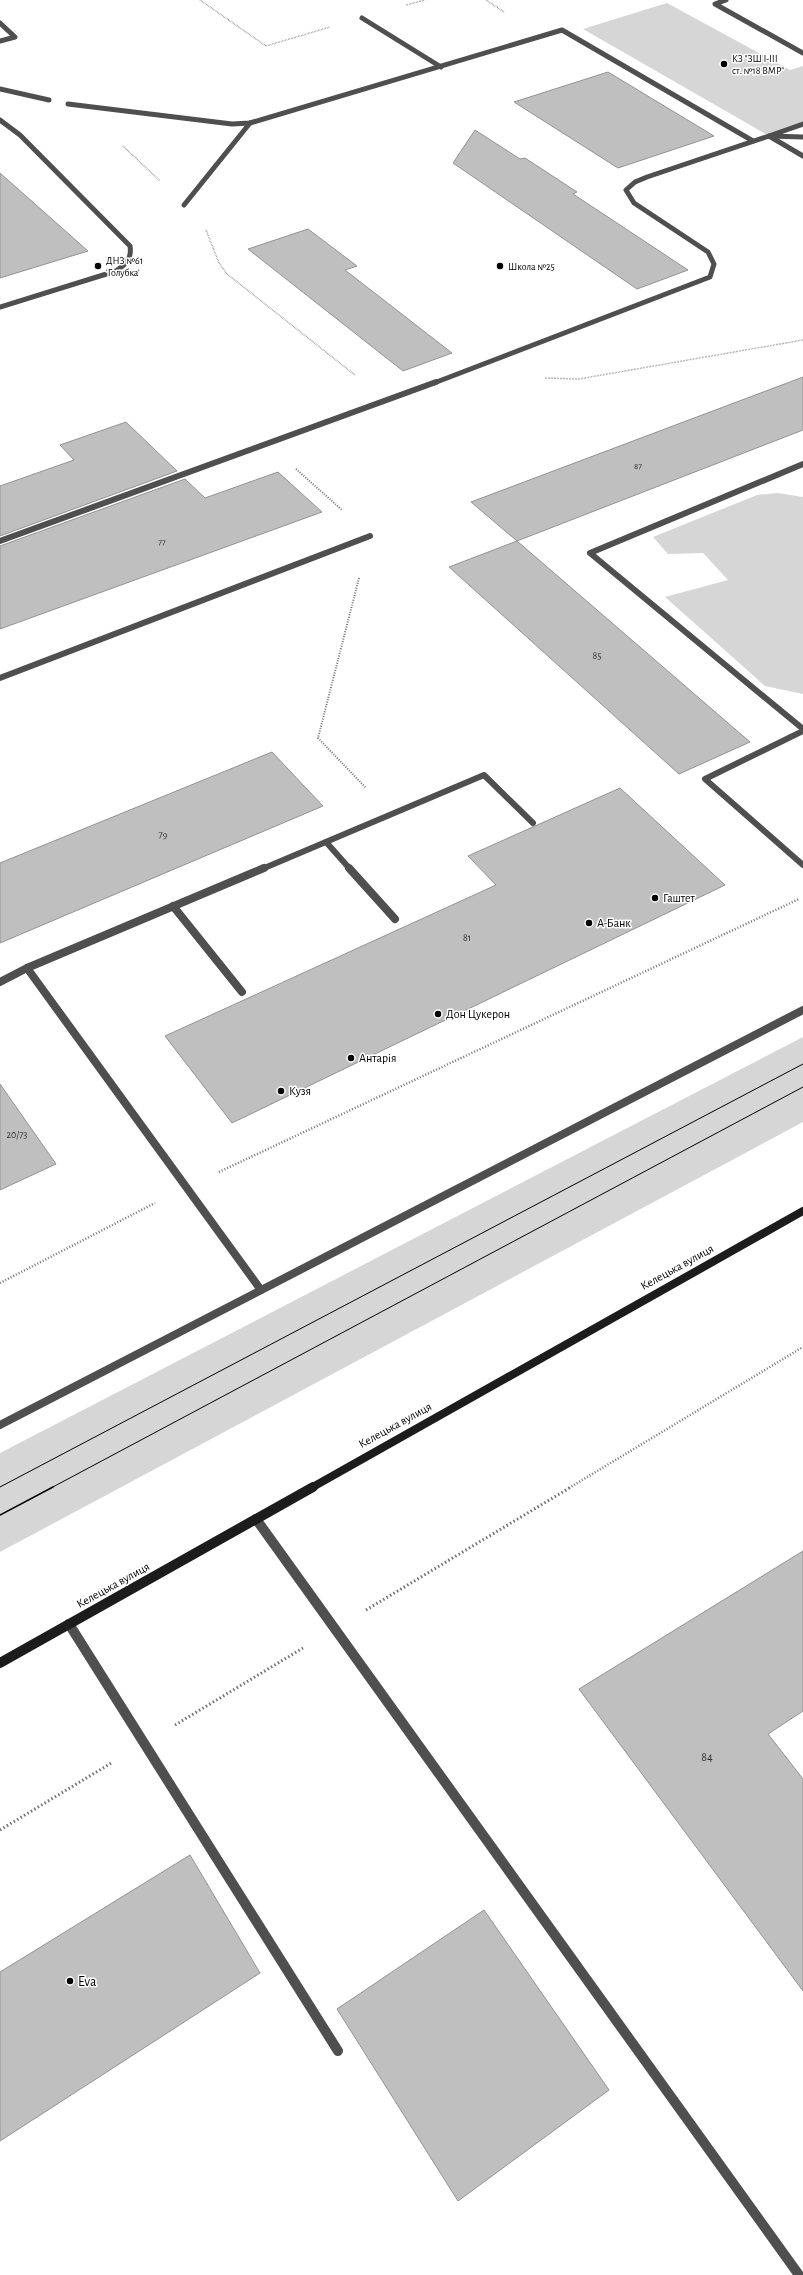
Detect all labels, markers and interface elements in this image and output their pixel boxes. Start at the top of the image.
place label: КЗ "ЗШ І-ІІІ ст. №18 ВМР" [732,54,784,76]
marker: КЗ "ЗШ І-ІІІ ст. №18 ВМР" [719,59,729,69]
place label: ДНЗ №61 'Голубка' [106,256,143,278]
marker: ДНЗ №61 'Голубка' [93,261,103,271]
marker: Школа №25 [495,261,505,271]
place label: Школа №25 [508,262,555,272]
house number: 87 [634,462,642,471]
house number: 77 [158,538,166,547]
house number: 85 [593,651,601,661]
house number: 79 [159,830,168,840]
place label: Гаштет [663,892,696,904]
marker: Гаштет [650,893,660,903]
place label: А-Банк [597,917,631,929]
marker: А-Банк [584,918,594,928]
house number: 81 [463,933,471,943]
place label: Дон Цукерон [446,1008,510,1021]
marker: Дон Цукерон [433,1009,443,1019]
place label: Антарія [359,1052,396,1064]
marker: Антарія [346,1053,356,1063]
place label: Кузя [289,1085,311,1098]
marker: Кузя [276,1086,286,1096]
house number: 20/73 [7,1130,28,1140]
street label: Келецька вулиця [638,1242,716,1293]
street label: Келецька вулиця [356,1400,434,1451]
street label: Келецька вулиця [74,1560,152,1611]
house number: 84 [701,1751,713,1763]
place label: Eva [78,1975,97,1989]
marker: Eva [65,1976,75,1986]

